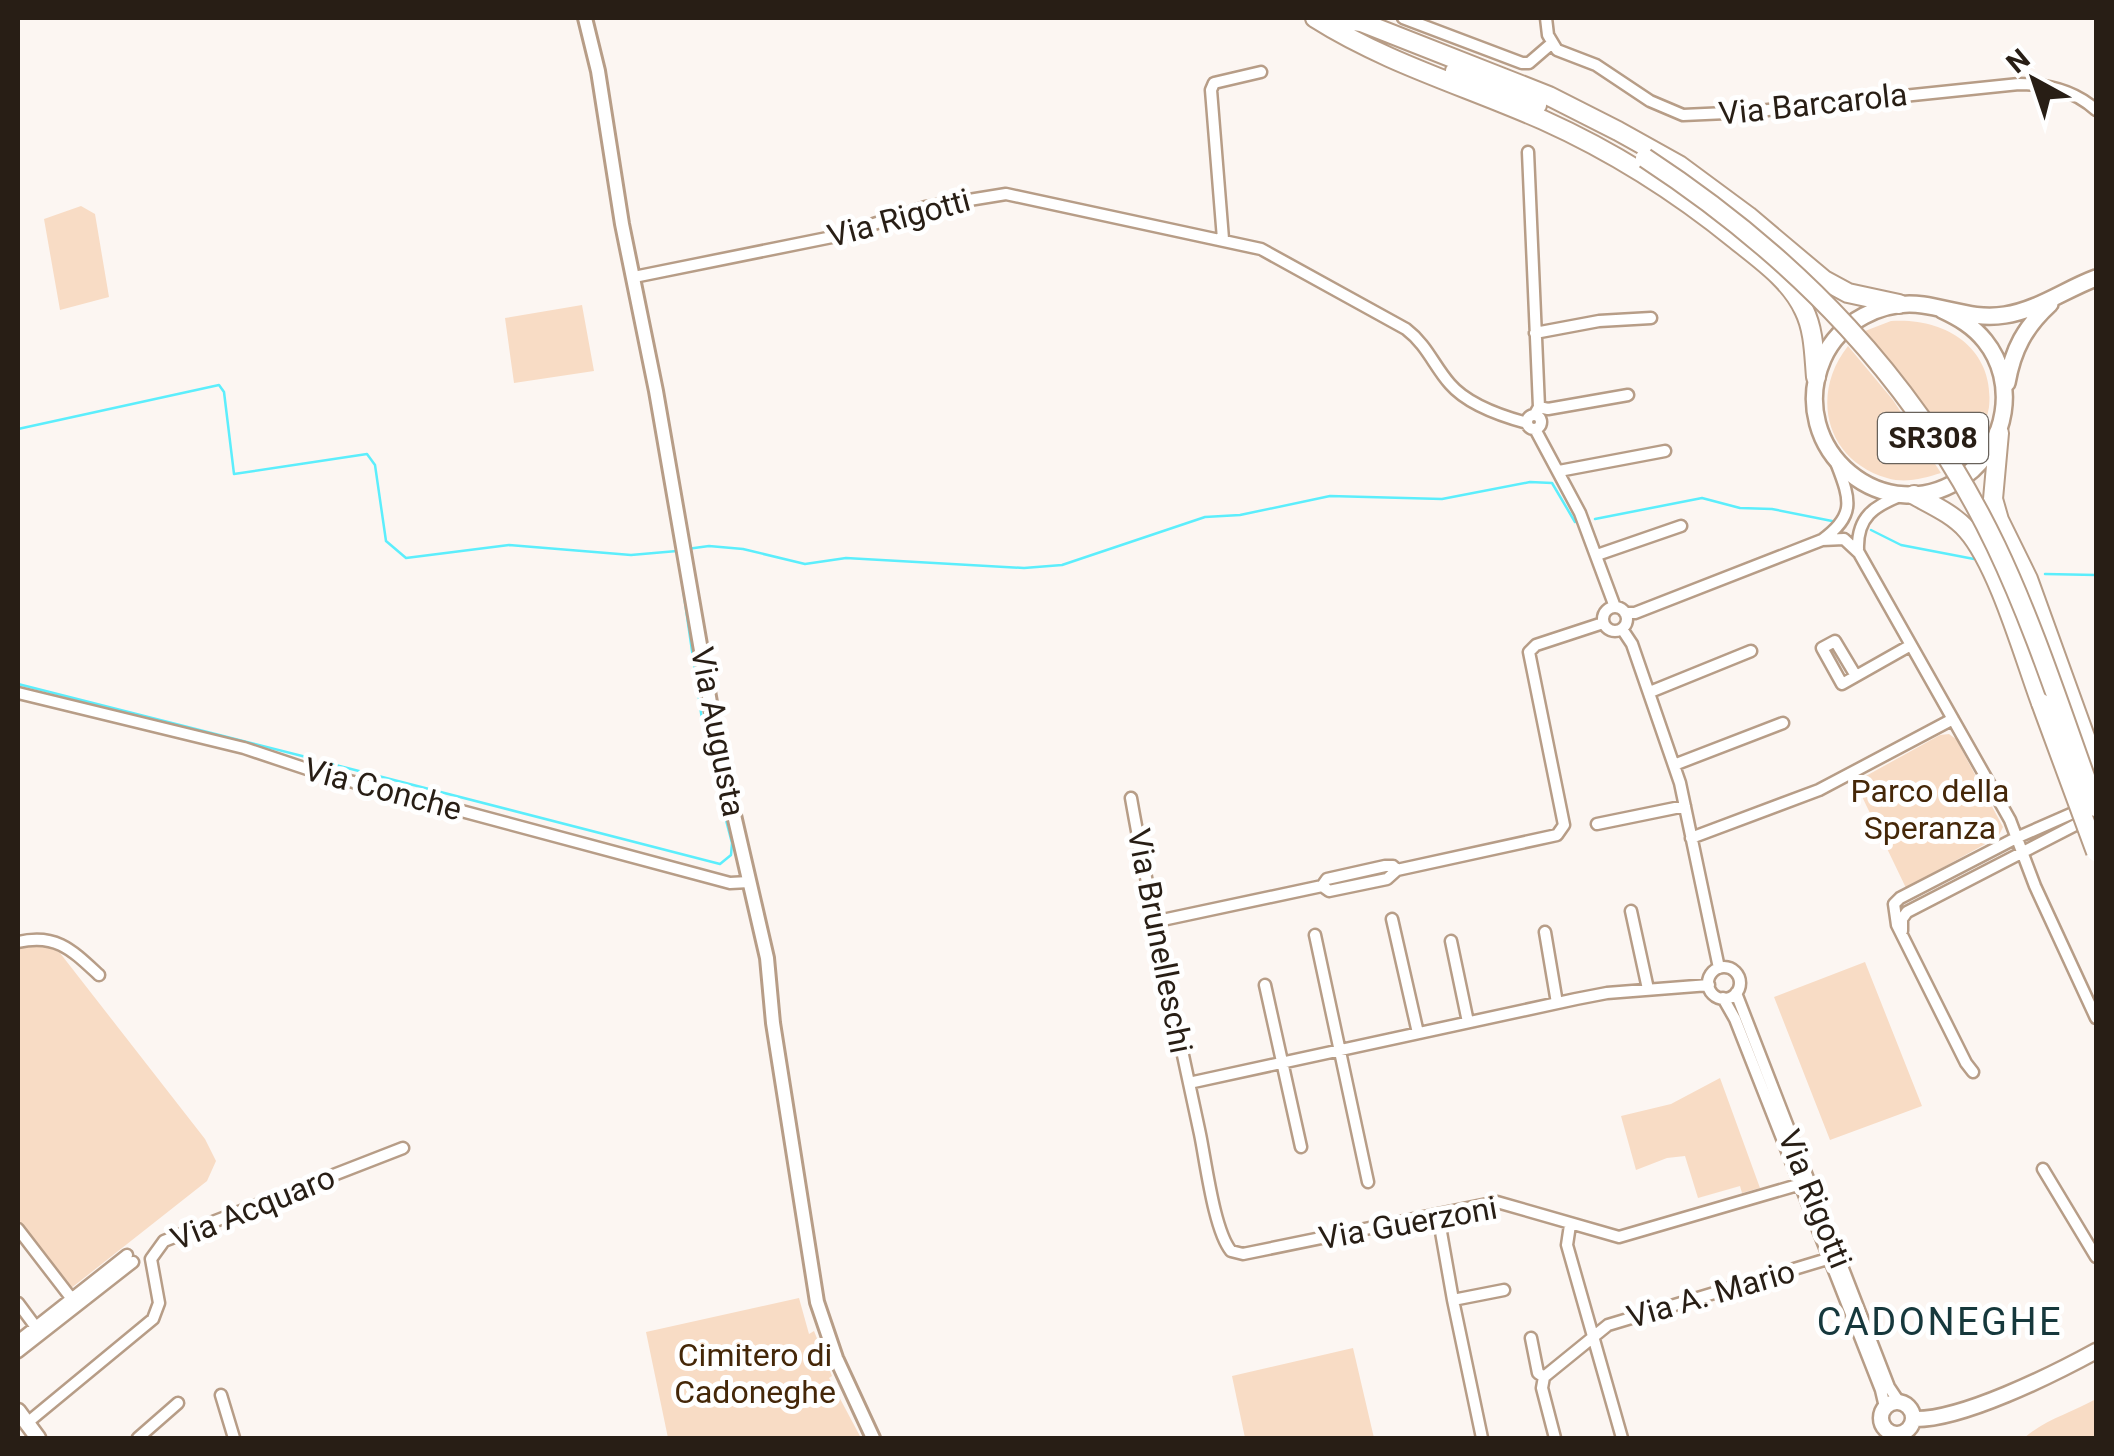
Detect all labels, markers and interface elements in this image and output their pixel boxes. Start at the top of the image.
north arrow [1984,30,2084,130]
text: N [2000,42,2036,80]
street label: Via Barcarola [1717,75,1909,133]
street label: Via Rigotti [824,181,974,255]
road number: SR308 [1878,413,1988,463]
street label: Via Augusta [683,644,753,820]
street label: Via Conche [300,750,466,828]
park label: Parco della Speranza [1851,772,2009,847]
street label: Via Brunelleschi [1120,826,1200,1056]
street label: Via Rigotti [1770,1124,1860,1274]
street label: Via Acquaro [166,1158,340,1258]
street label: Via Guerzoni [1316,1189,1500,1257]
street label: Via A. Mario [1623,1252,1799,1336]
district label: CADONEGHE [1817,1300,2063,1344]
park label: Cimitero di Cadoneghe [674,1336,836,1411]

